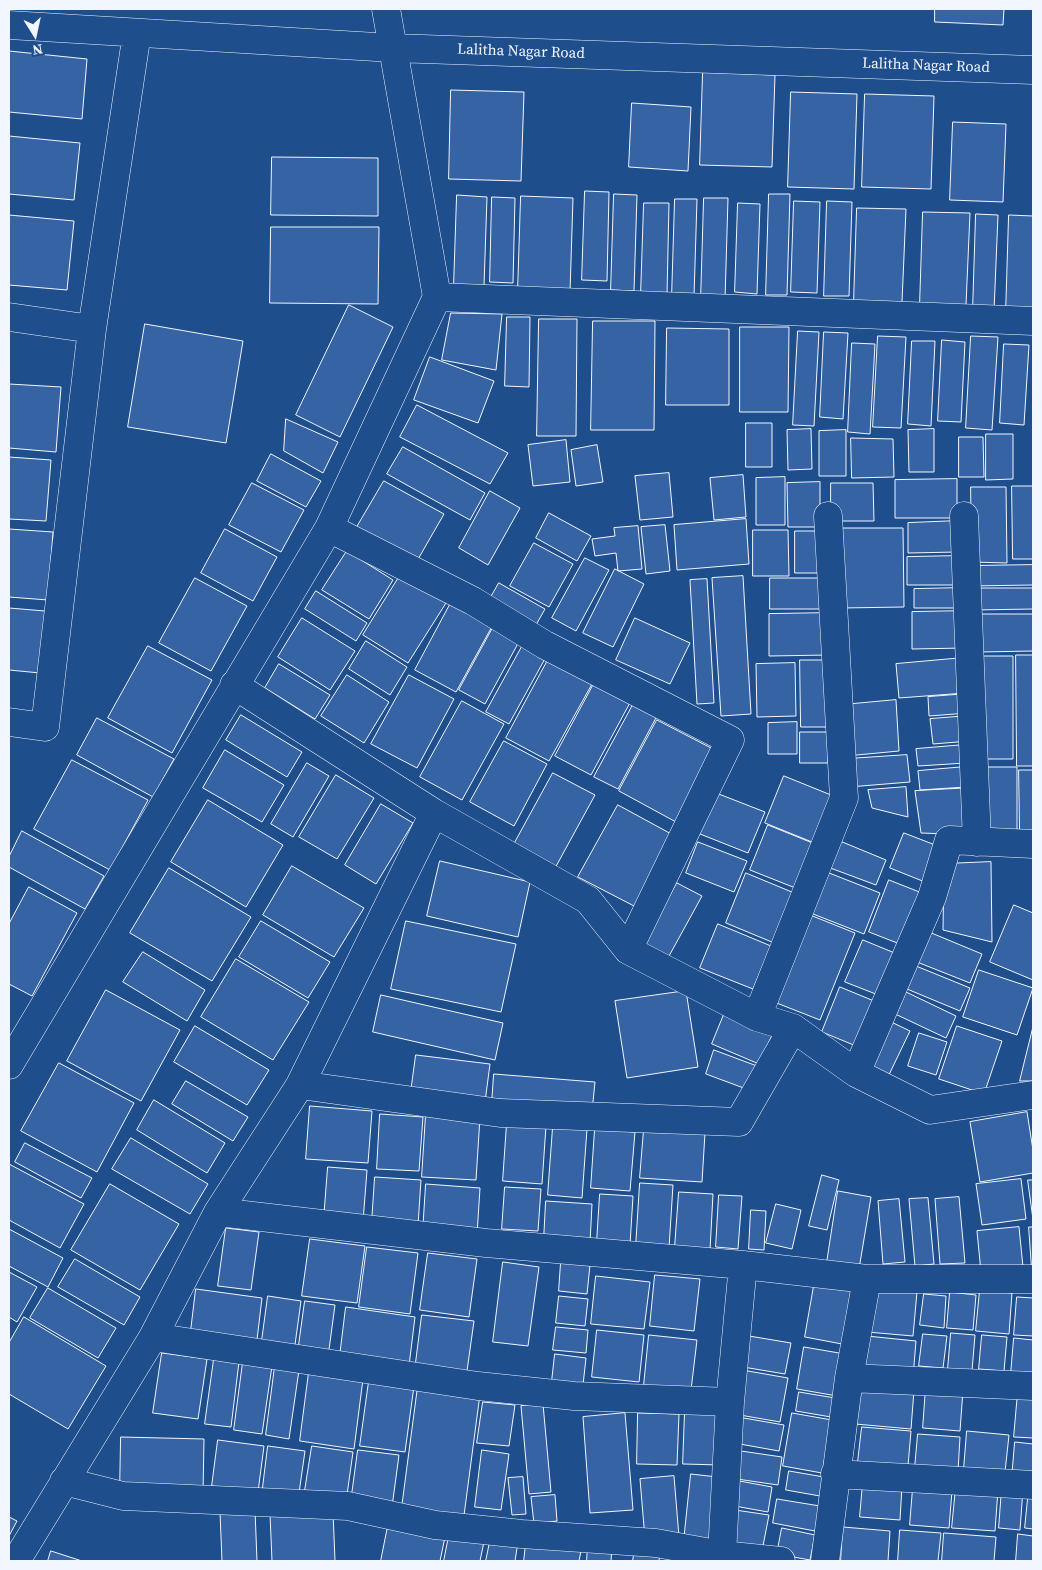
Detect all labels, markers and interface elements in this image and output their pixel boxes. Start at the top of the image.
north arrow [10,10,60,60]
text: N [31,39,44,61]
street label: Lalitha Nagar Road [457,41,585,63]
street label: Lalitha Nagar Road [862,55,990,77]

